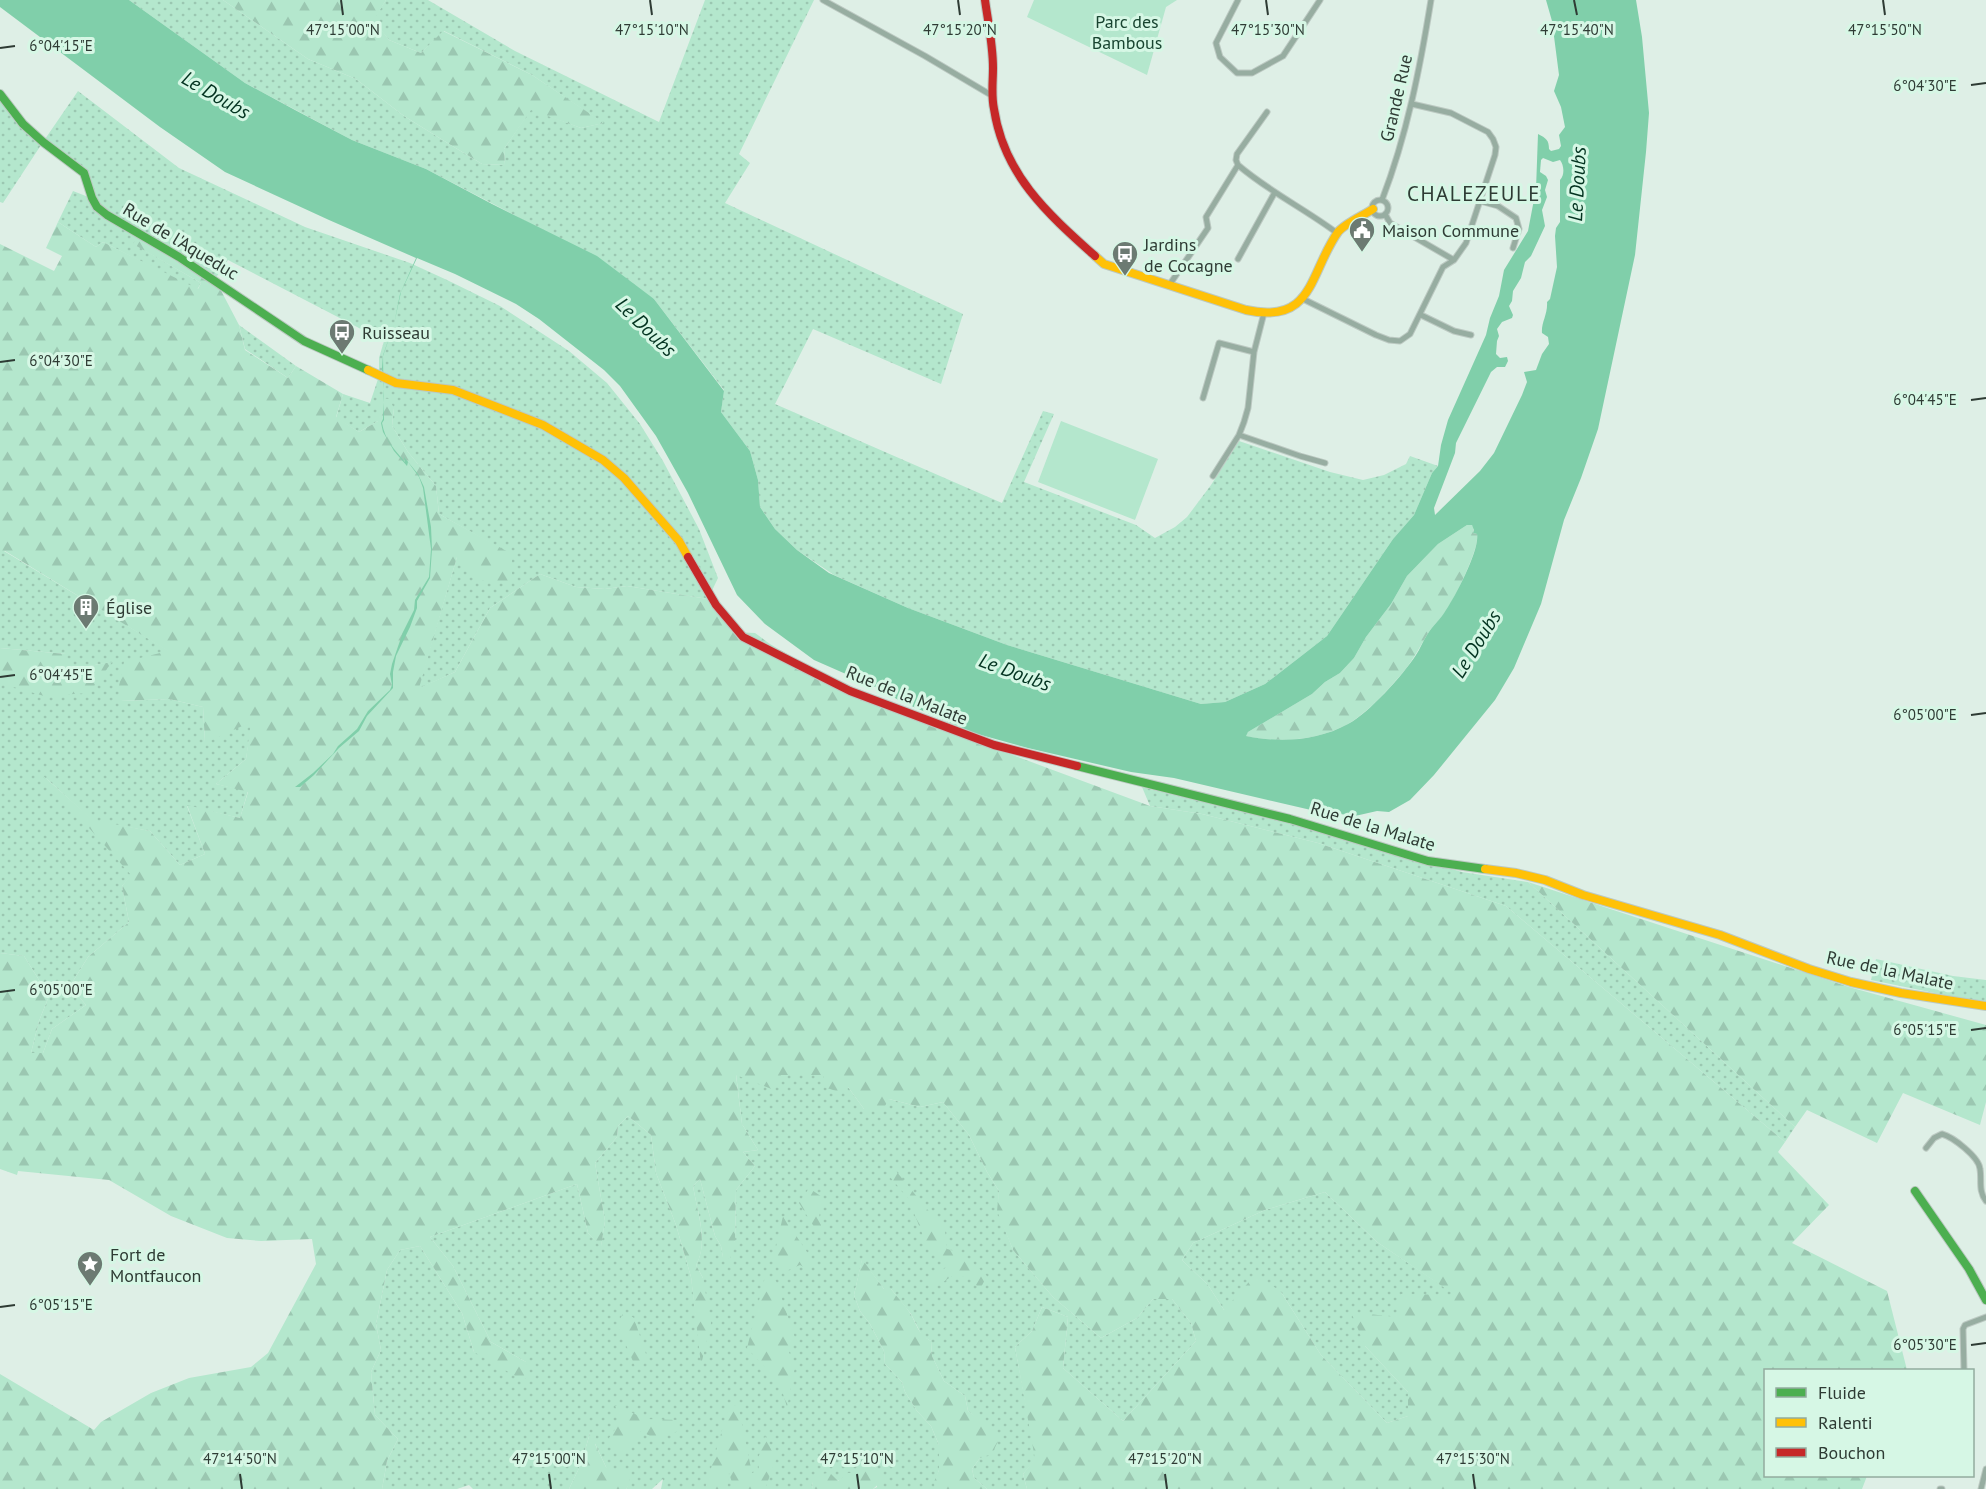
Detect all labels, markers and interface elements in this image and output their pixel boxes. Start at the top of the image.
park label: Parc des Bambous [1092,10,1162,54]
text: 47°15'00"N [306,20,380,39]
text: 47°15'10"N [615,20,689,39]
text: 47°15'20"N [923,20,997,39]
text: 47°15'30"N [1231,20,1305,39]
text: 47°15'40"N [1540,20,1614,39]
text: 47°15'50"N [1848,20,1922,39]
text: 6°04'15"E [29,36,93,55]
street label: Grande Rue [1375,52,1417,144]
water label: Le Doubs [177,65,255,125]
text: 6°04'30"E [1893,76,1957,95]
water label: Le Doubs [1562,146,1592,222]
district label: CHALEZEULE [1407,180,1541,207]
street label: Rue de l'Aqueduc [119,197,243,285]
public building icon: Maison Commune [1347,215,1377,253]
place label: Maison Commune [1382,219,1519,242]
place label: Jardins de Cocagne [1143,233,1233,277]
bus stop icon: Jardins de Cocagne [1110,239,1140,277]
water label: Le Doubs [610,292,682,362]
bus stop icon: Ruisseau [327,317,357,355]
place label: Ruisseau [362,321,430,344]
text: 6°04'30"E [29,351,93,370]
text: 6°04'45"E [1893,390,1957,409]
building icon: Église [71,592,101,630]
place label: Église [106,596,152,619]
water label: Le Doubs [1445,605,1507,683]
water label: Le Doubs [975,647,1055,697]
street label: Rue de la Malate [843,660,971,730]
text: 6°04'45"E [29,665,93,684]
text: 6°05'00"E [1893,705,1957,724]
street label: Rue de la Malate [1308,796,1438,856]
street label: Rue de la Malate [1824,945,1956,995]
text: 6°05'00"E [29,980,93,999]
text: 6°05'15"E [1893,1020,1957,1039]
place label: Fort de Montfaucon [110,1243,201,1287]
place icon: Fort de Montfaucon [75,1249,105,1287]
text: 6°05'15"E [29,1295,93,1314]
text: 6°05'30"E [1893,1335,1957,1354]
legend [1764,1369,1974,1477]
text: Fluide [1818,1381,1866,1404]
text: Ralenti [1818,1411,1873,1434]
text: Bouchon [1818,1441,1885,1464]
text: 47°14'50"N [203,1449,277,1468]
text: 47°15'00"N [512,1449,586,1468]
text: 47°15'10"N [820,1449,894,1468]
text: 47°15'20"N [1128,1449,1202,1468]
text: 47°15'30"N [1436,1449,1510,1468]

